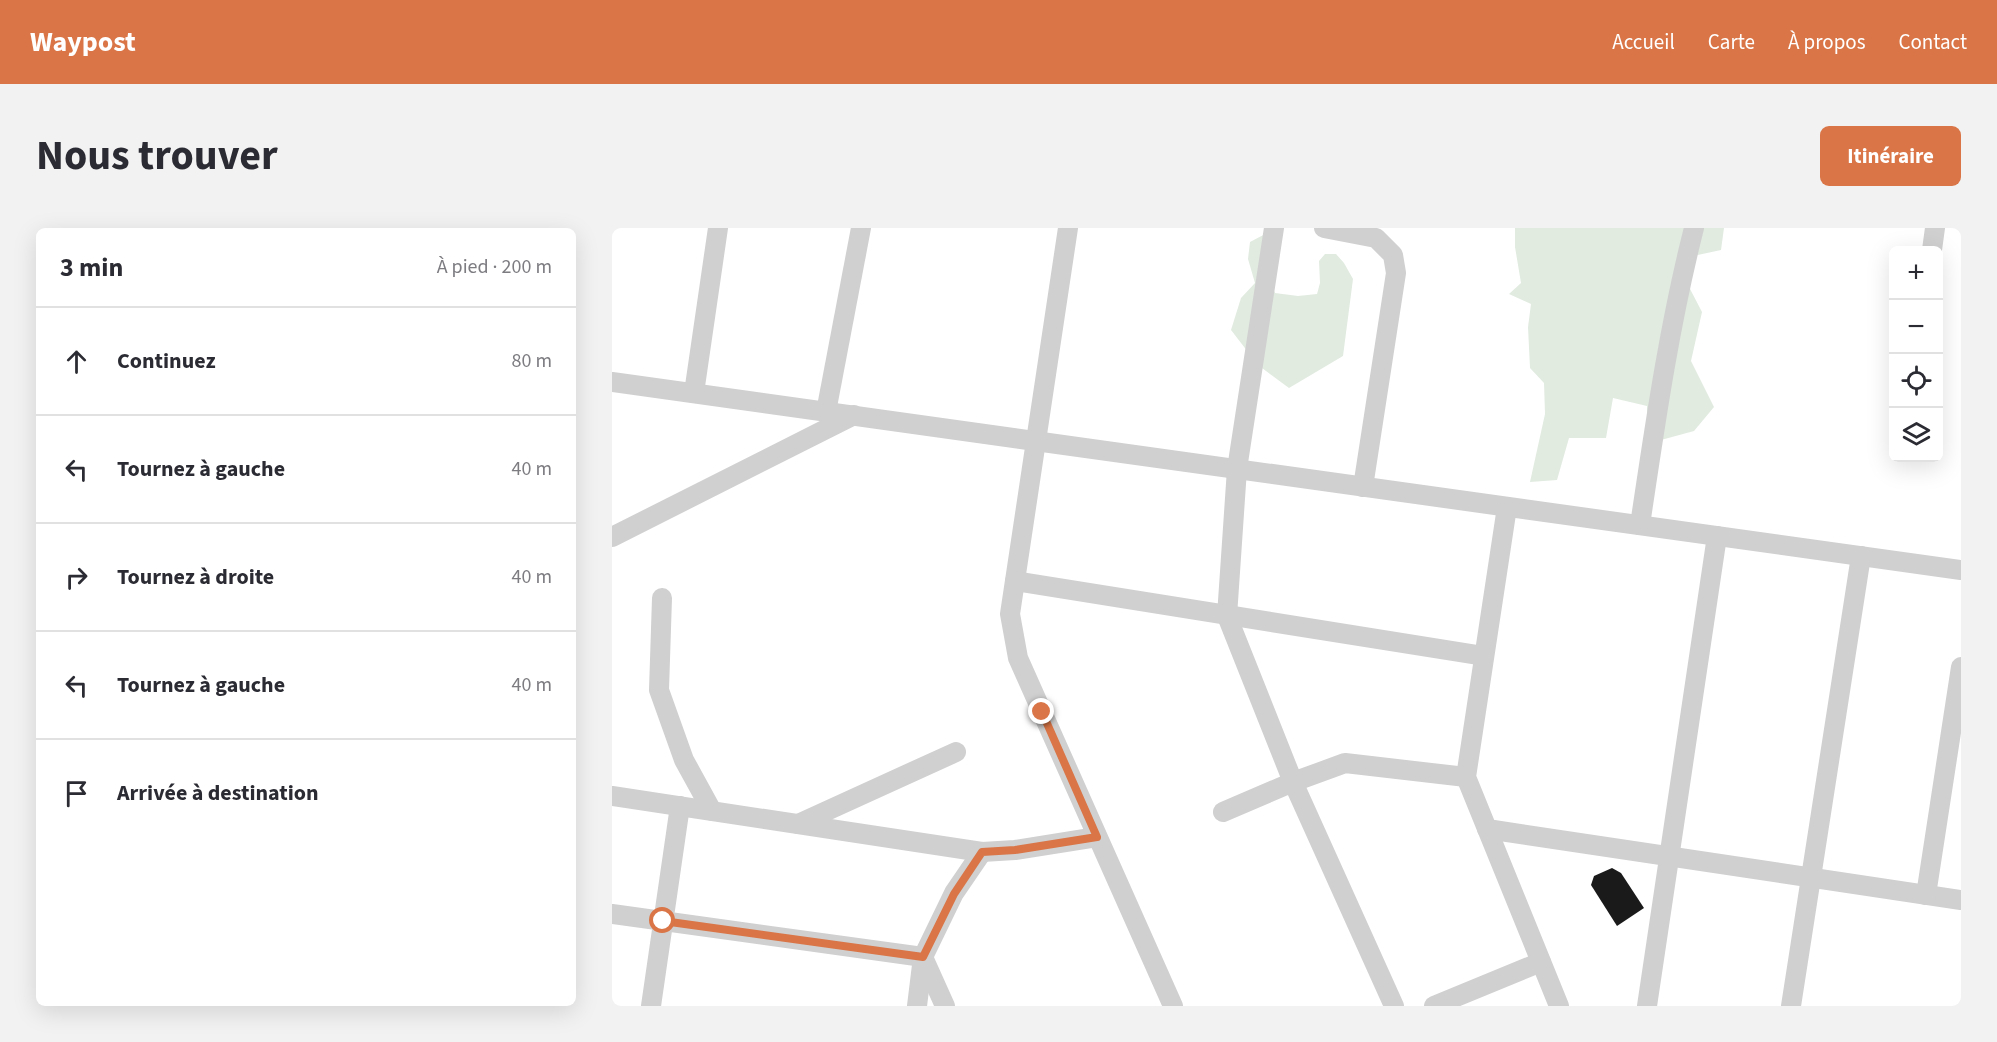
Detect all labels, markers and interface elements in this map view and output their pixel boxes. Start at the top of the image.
text: Waypost [30,22,136,62]
text: Accueil [1612,27,1675,57]
text: Carte [1708,27,1755,57]
text: À propos [1788,27,1865,57]
text: Contact [1898,27,1967,57]
text: Nous trouver [36,126,278,186]
button: Itinéraire [1820,126,1961,186]
map controls [1889,246,1943,462]
button: + [1889,246,1943,300]
text: 3 min [60,249,123,286]
text: À pied · 200 m [437,253,552,281]
button: − [1889,300,1943,354]
icon: ahead [60,345,93,378]
text: Continuez [117,345,216,377]
text: 80 m [512,347,552,375]
button: locate [1889,354,1943,408]
button: layers [1889,408,1943,462]
icon: left [60,453,93,486]
text: Tournez à gauche [117,453,285,485]
text: 40 m [512,455,552,483]
icon: right [60,561,93,594]
text: Tournez à droite [117,561,274,593]
text: 40 m [512,563,552,591]
icon: left [60,669,93,702]
text: Tournez à gauche [117,669,285,701]
text: 40 m [512,671,552,699]
route end [1028,698,1054,724]
icon: arrive [60,777,93,810]
text: Arrivée à destination [117,777,319,809]
route start [649,907,675,933]

